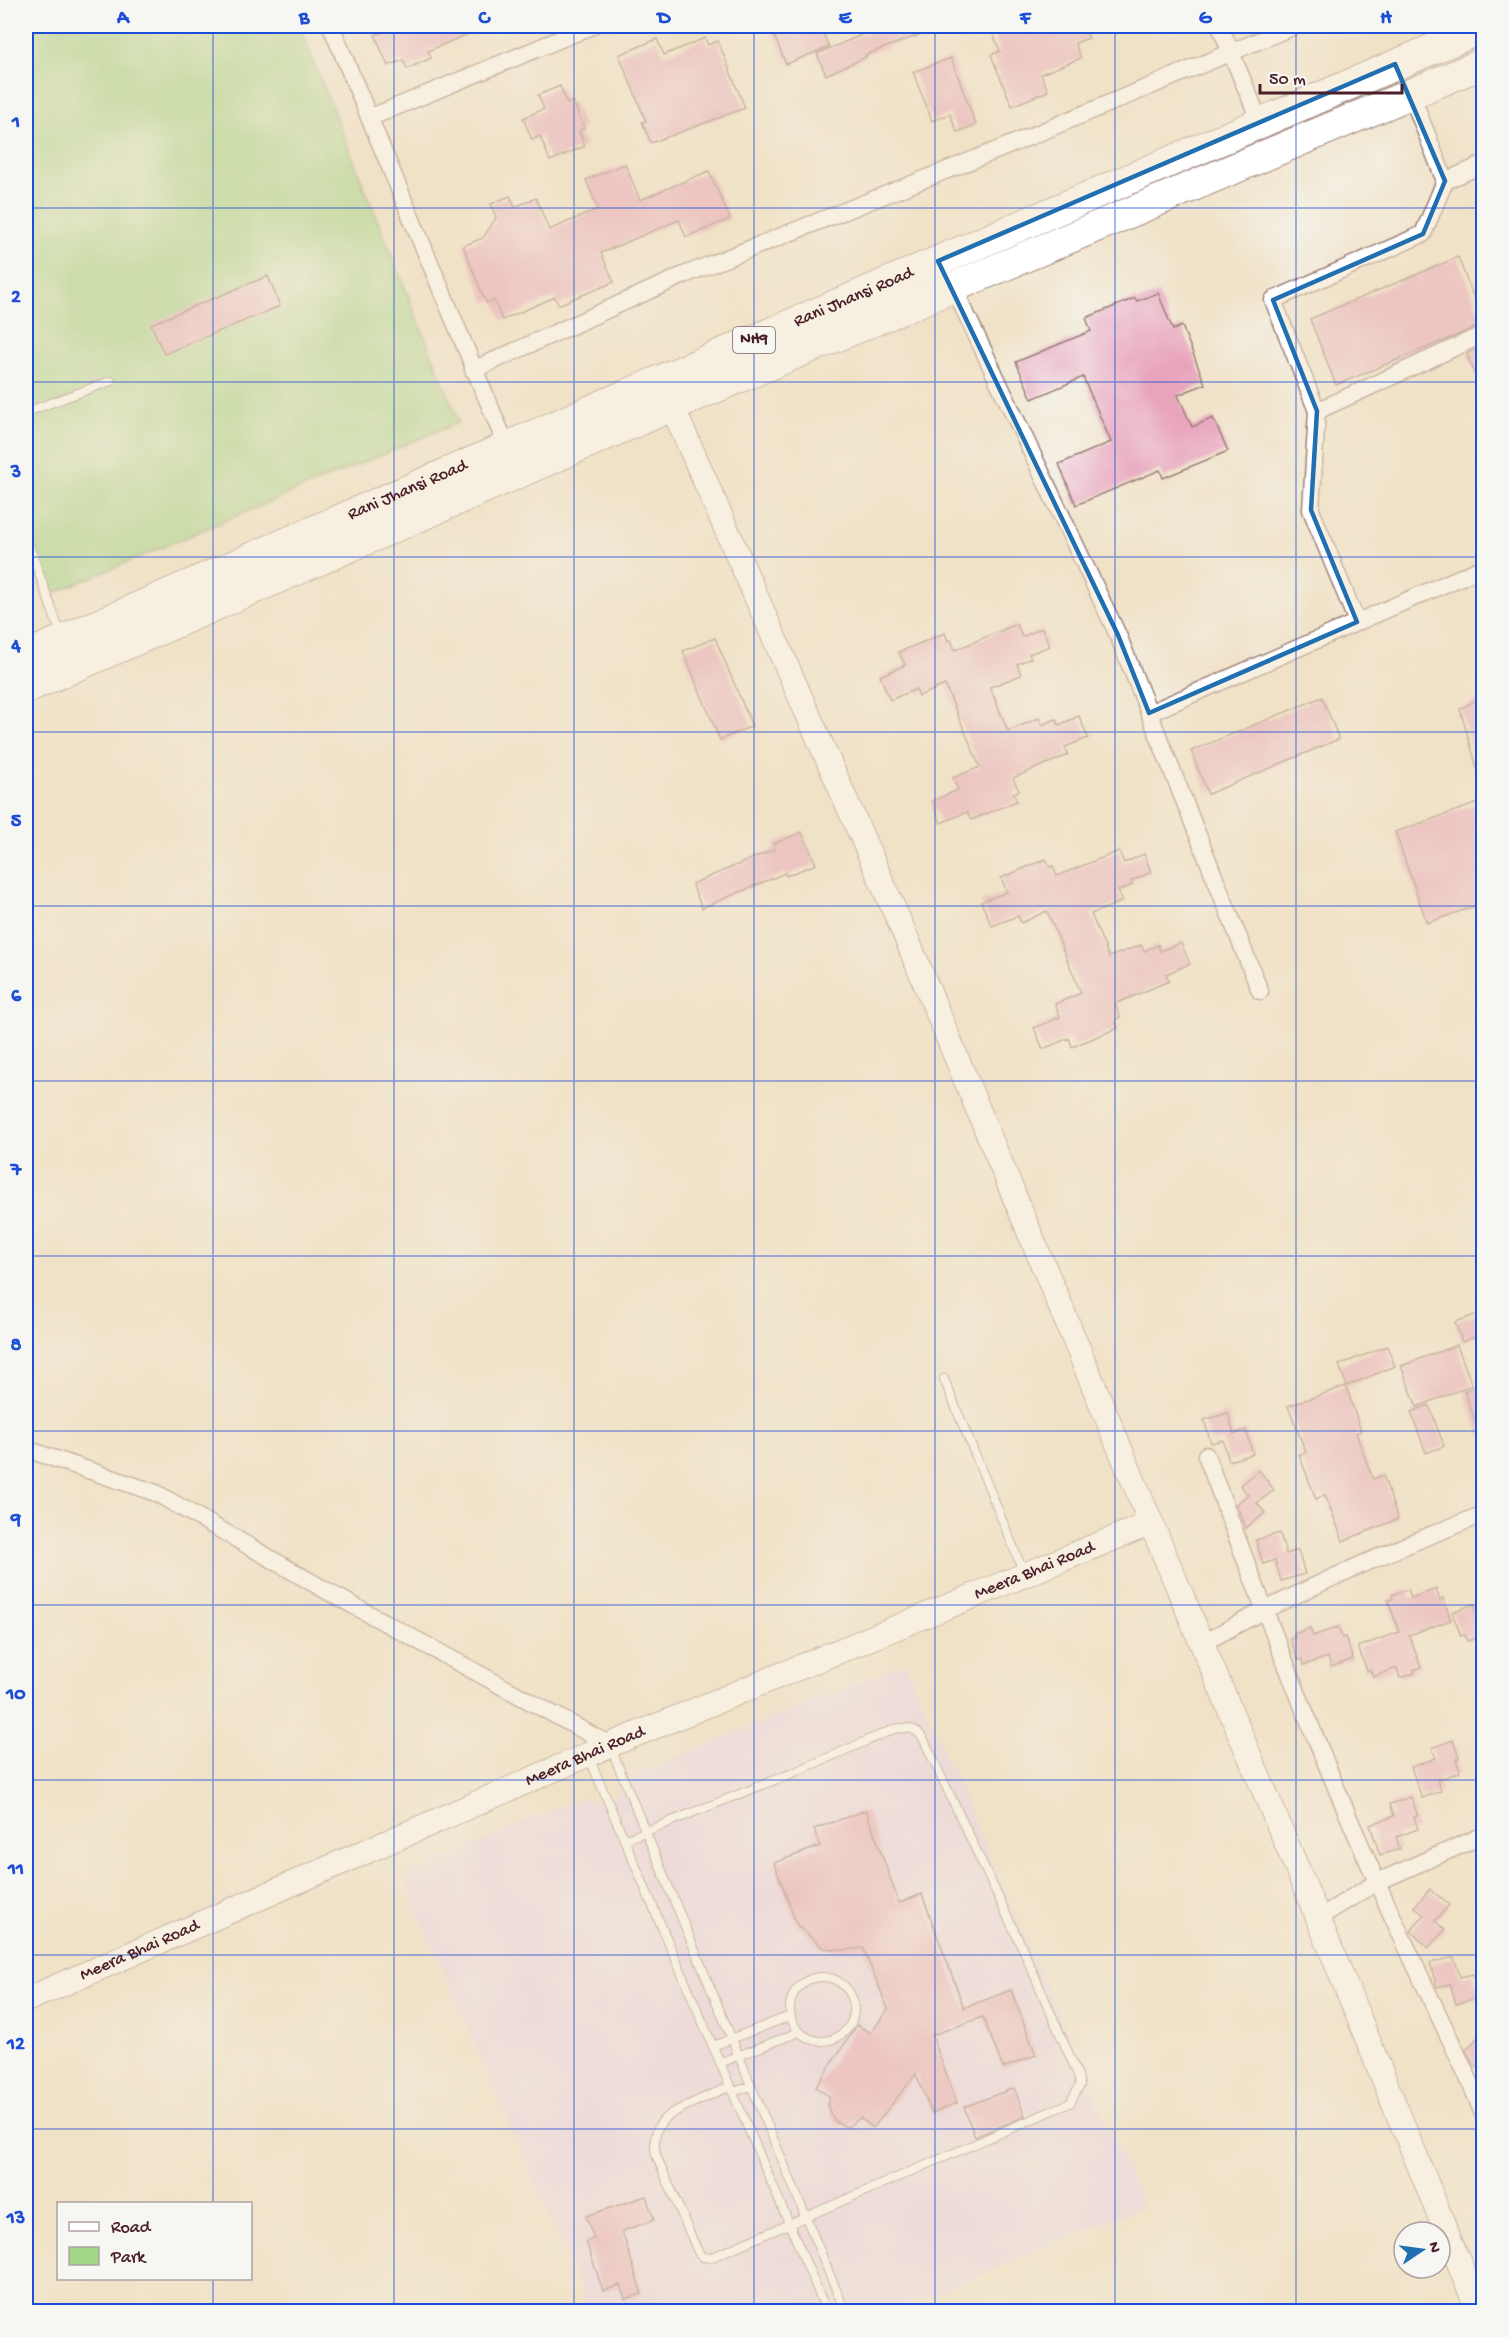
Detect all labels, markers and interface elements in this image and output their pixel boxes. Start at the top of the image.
text: A [116,8,131,31]
text: B [298,8,310,31]
text: C [478,8,492,31]
text: D [655,8,671,31]
text: E [839,8,853,31]
text: F [1019,8,1032,31]
text: G [1199,8,1213,31]
text: H [1380,8,1392,31]
scale bar [1260,57,1402,95]
text: 50 m [1269,70,1306,91]
text: 1 [11,112,20,135]
street label: Rani Jhansi Road [791,262,918,332]
text: 2 [11,287,21,310]
road number: NH9 [733,327,775,353]
street label: Rani Jhansi Road [345,454,472,525]
text: 3 [10,462,21,485]
text: 4 [10,636,21,659]
text: 5 [11,811,22,834]
text: 6 [11,986,22,1009]
text: 7 [10,1160,23,1183]
text: 8 [11,1335,22,1358]
text: 9 [10,1510,21,1533]
street label: Meera Bhai Road [971,1536,1099,1605]
text: 10 [5,1684,26,1707]
street label: Meera Bhai Road [522,1721,649,1791]
text: 11 [7,1859,24,1882]
street label: Meera Bhai Road [77,1915,204,1986]
text: 12 [6,2034,25,2057]
legend [57,2202,252,2280]
text: 13 [6,2208,25,2231]
text: Road [111,2218,152,2239]
north arrow [1392,2220,1452,2280]
text: N [1423,2240,1444,2255]
text: Park [110,2248,147,2269]

